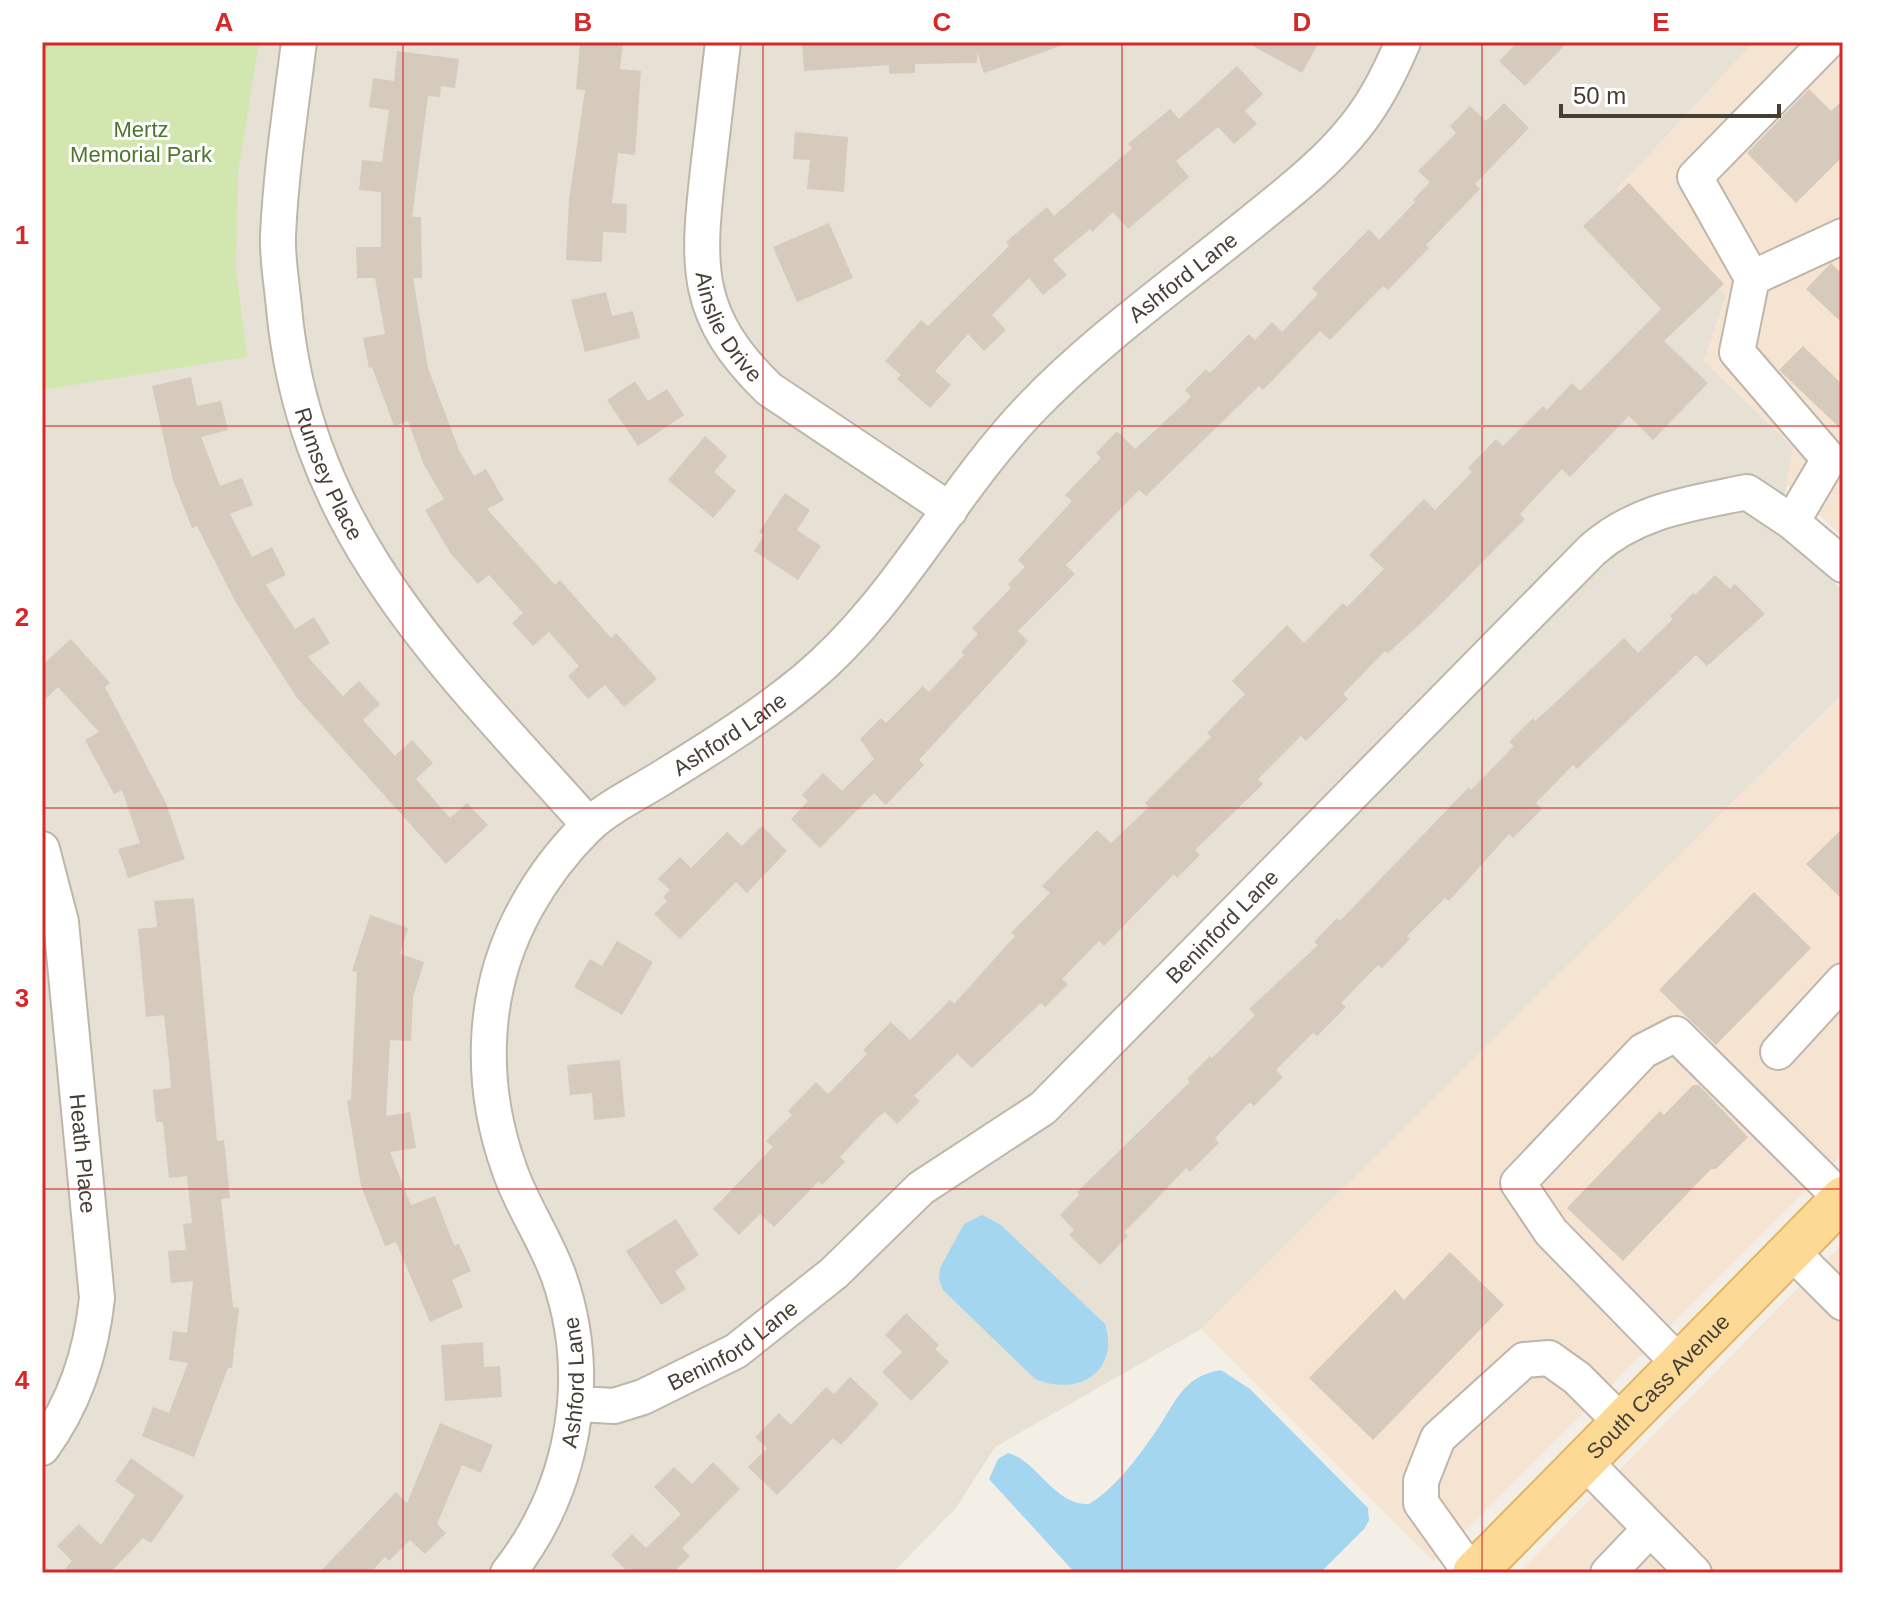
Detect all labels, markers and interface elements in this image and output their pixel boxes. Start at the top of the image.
text: A [215,7,234,37]
text: B [574,7,592,37]
text: C [933,7,952,37]
text: D [1293,7,1311,37]
text: E [1652,7,1670,37]
scale bar [1561,68,1779,118]
text: 50 m [1573,82,1626,109]
park label: Mertz Memorial Park [70,117,213,167]
text: 1 [15,220,29,250]
street label: Ashford Lane [1123,226,1242,327]
street label: Ainslie Drive [691,270,768,387]
street label: Rumsey Place [290,404,368,544]
text: 2 [15,602,29,632]
street label: Ashford Lane [668,687,791,780]
street label: Beninford Lane [1161,864,1283,988]
text: 3 [15,983,29,1013]
street label: Heath Place [65,1093,101,1214]
street label: Beninford Lane [663,1295,802,1395]
street label: South Cass Avenue [1581,1309,1734,1464]
street label: Ashford Lane [556,1315,589,1450]
text: 4 [15,1365,30,1395]

